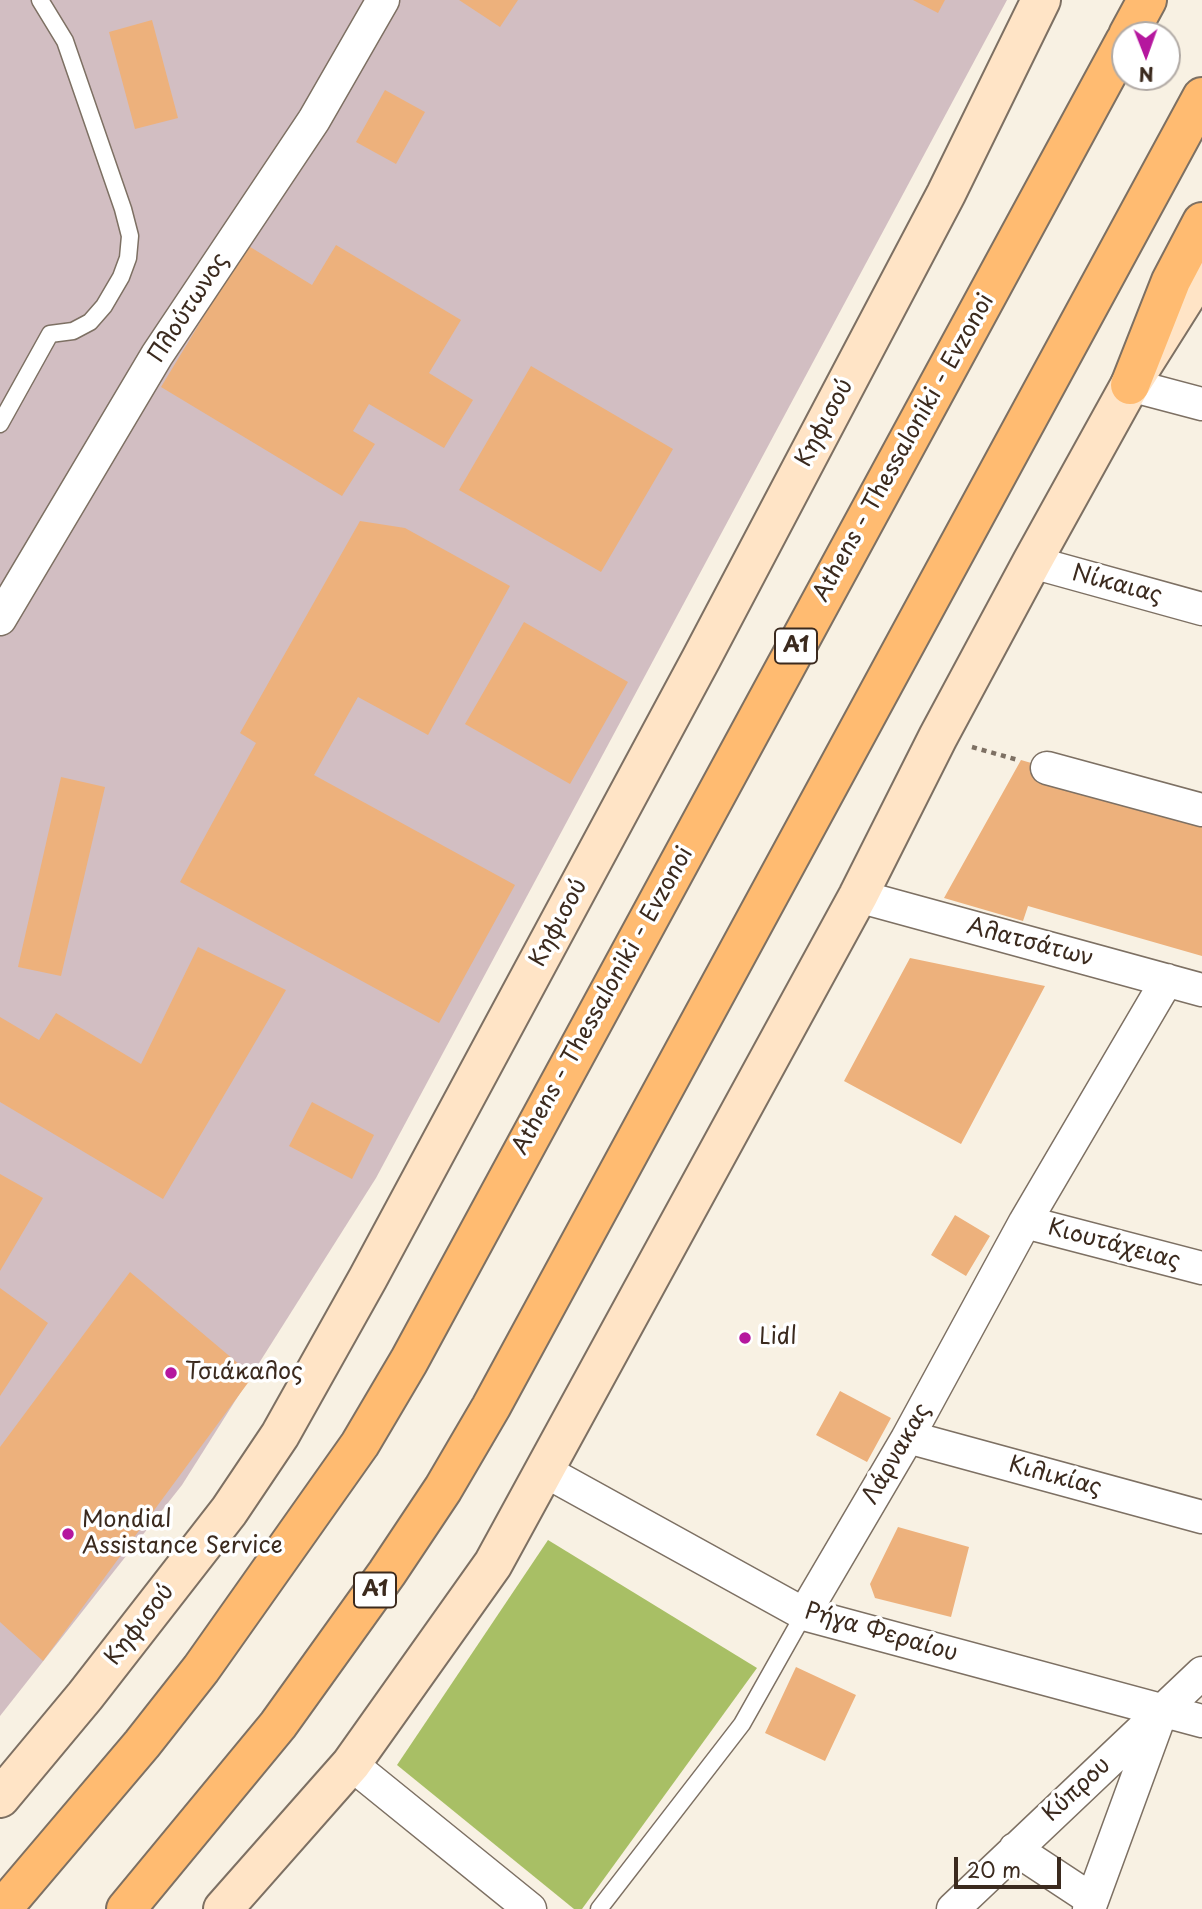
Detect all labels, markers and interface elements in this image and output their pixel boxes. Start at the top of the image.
north arrow [1111,21,1181,91]
text: N [1139,61,1154,89]
street label: Πλούτωνος [143,248,235,368]
street label: Athens - Thessaloniki - Evzonoi [808,289,1000,607]
street label: Κηφισού [790,374,860,472]
street label: Νίκαιας [1069,560,1165,610]
road number: Α1 [775,628,817,664]
street label: Athens - Thessaloniki - Evzonoi [507,842,699,1160]
street label: Κηφισού [524,874,594,972]
street label: Αλατσάτων [964,913,1096,973]
street label: Κιουτάχειας [1045,1214,1183,1276]
place label: Lidl [759,1324,797,1352]
marker: Lidl [737,1330,753,1346]
place label: Τσιάκαλος [185,1359,303,1387]
marker: Τσιάκαλος [163,1365,179,1381]
street label: Λάρνακας [857,1399,937,1509]
street label: Κιλικίας [1005,1451,1105,1503]
place label: Mondial Assistance Service [82,1507,283,1561]
marker: Mondial Assistance Service [60,1526,76,1542]
road number: Α1 [354,1572,396,1608]
street label: Κηφισού [100,1579,180,1671]
street label: Ρήγα Φεραίου [801,1598,961,1668]
street label: Κύπρου [1038,1752,1116,1828]
scale bar [957,1842,1064,1886]
text: 20 m [967,1853,1021,1885]

